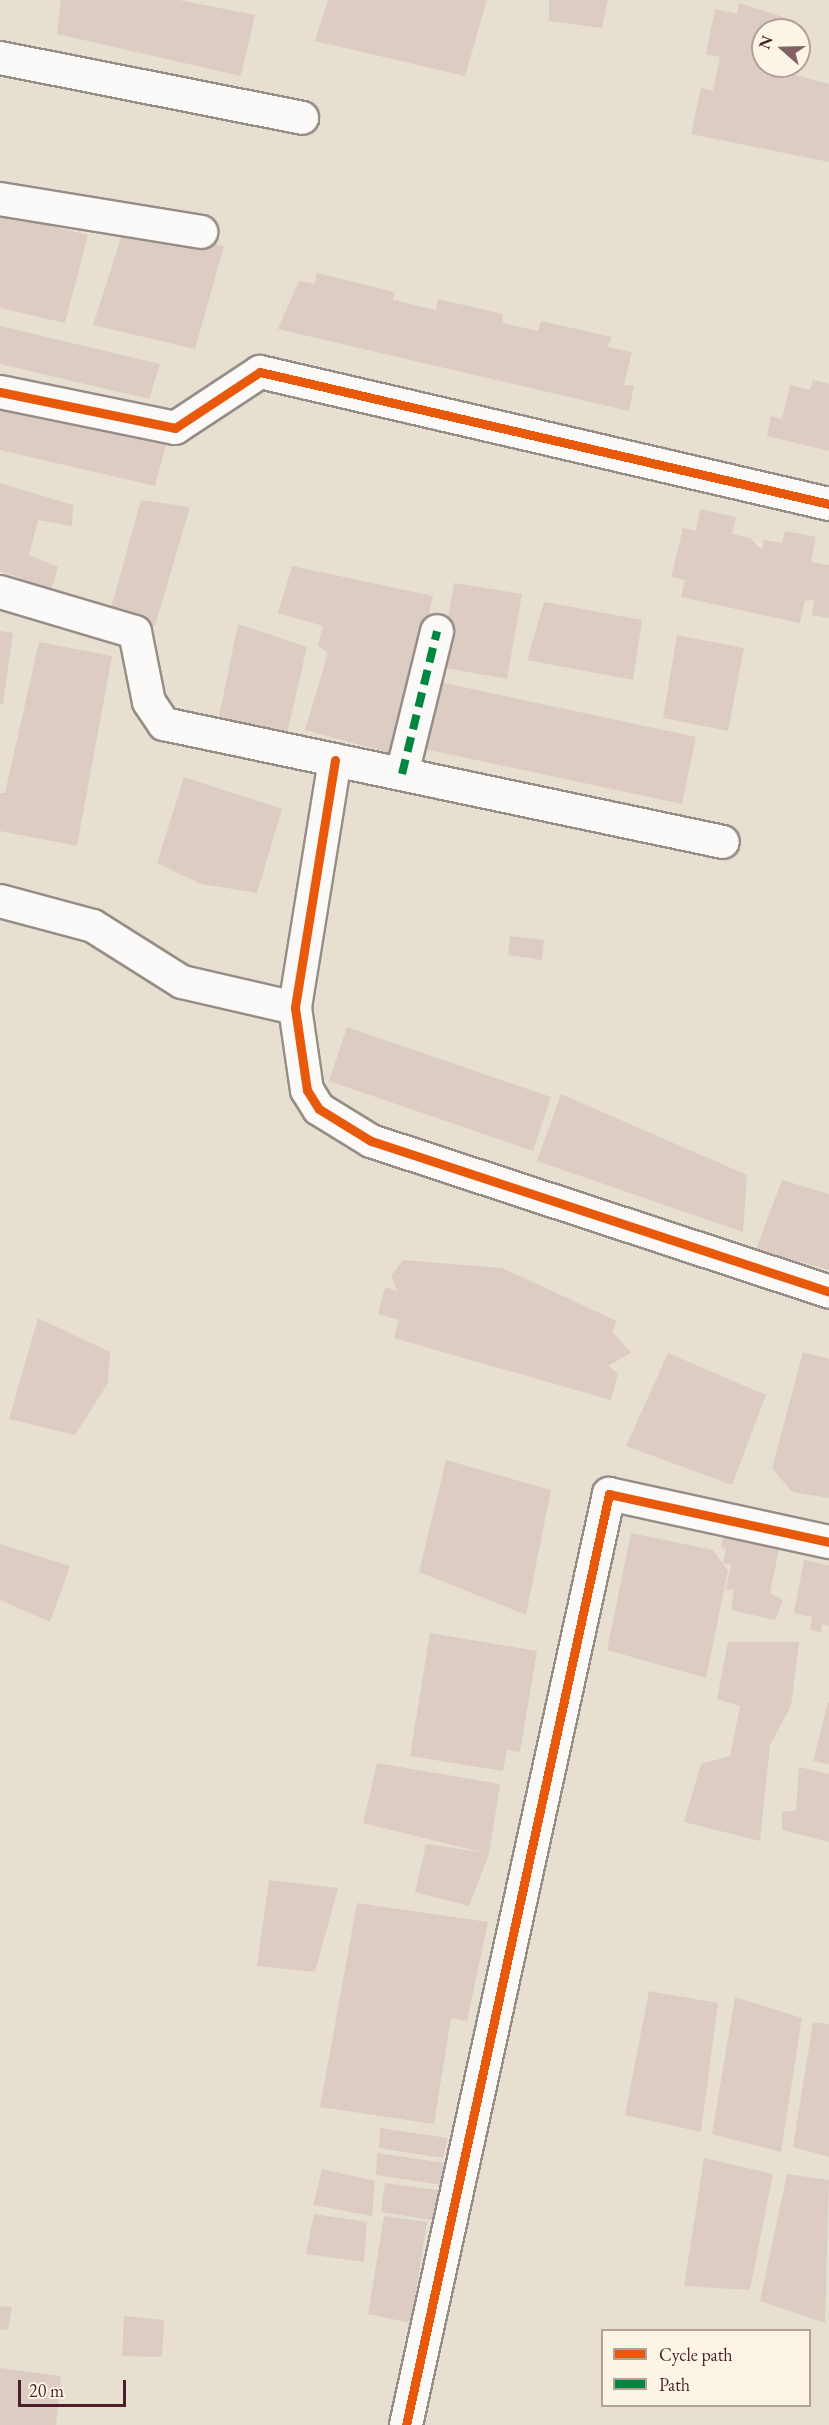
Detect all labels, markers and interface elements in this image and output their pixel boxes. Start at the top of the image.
north arrow [751,18,811,78]
text: N [753,33,778,52]
legend [601,2329,811,2407]
text: Cycle path [659,2343,733,2366]
scale bar [21,2368,129,2406]
text: Path [659,2373,690,2396]
text: 20 m [29,2379,64,2402]

